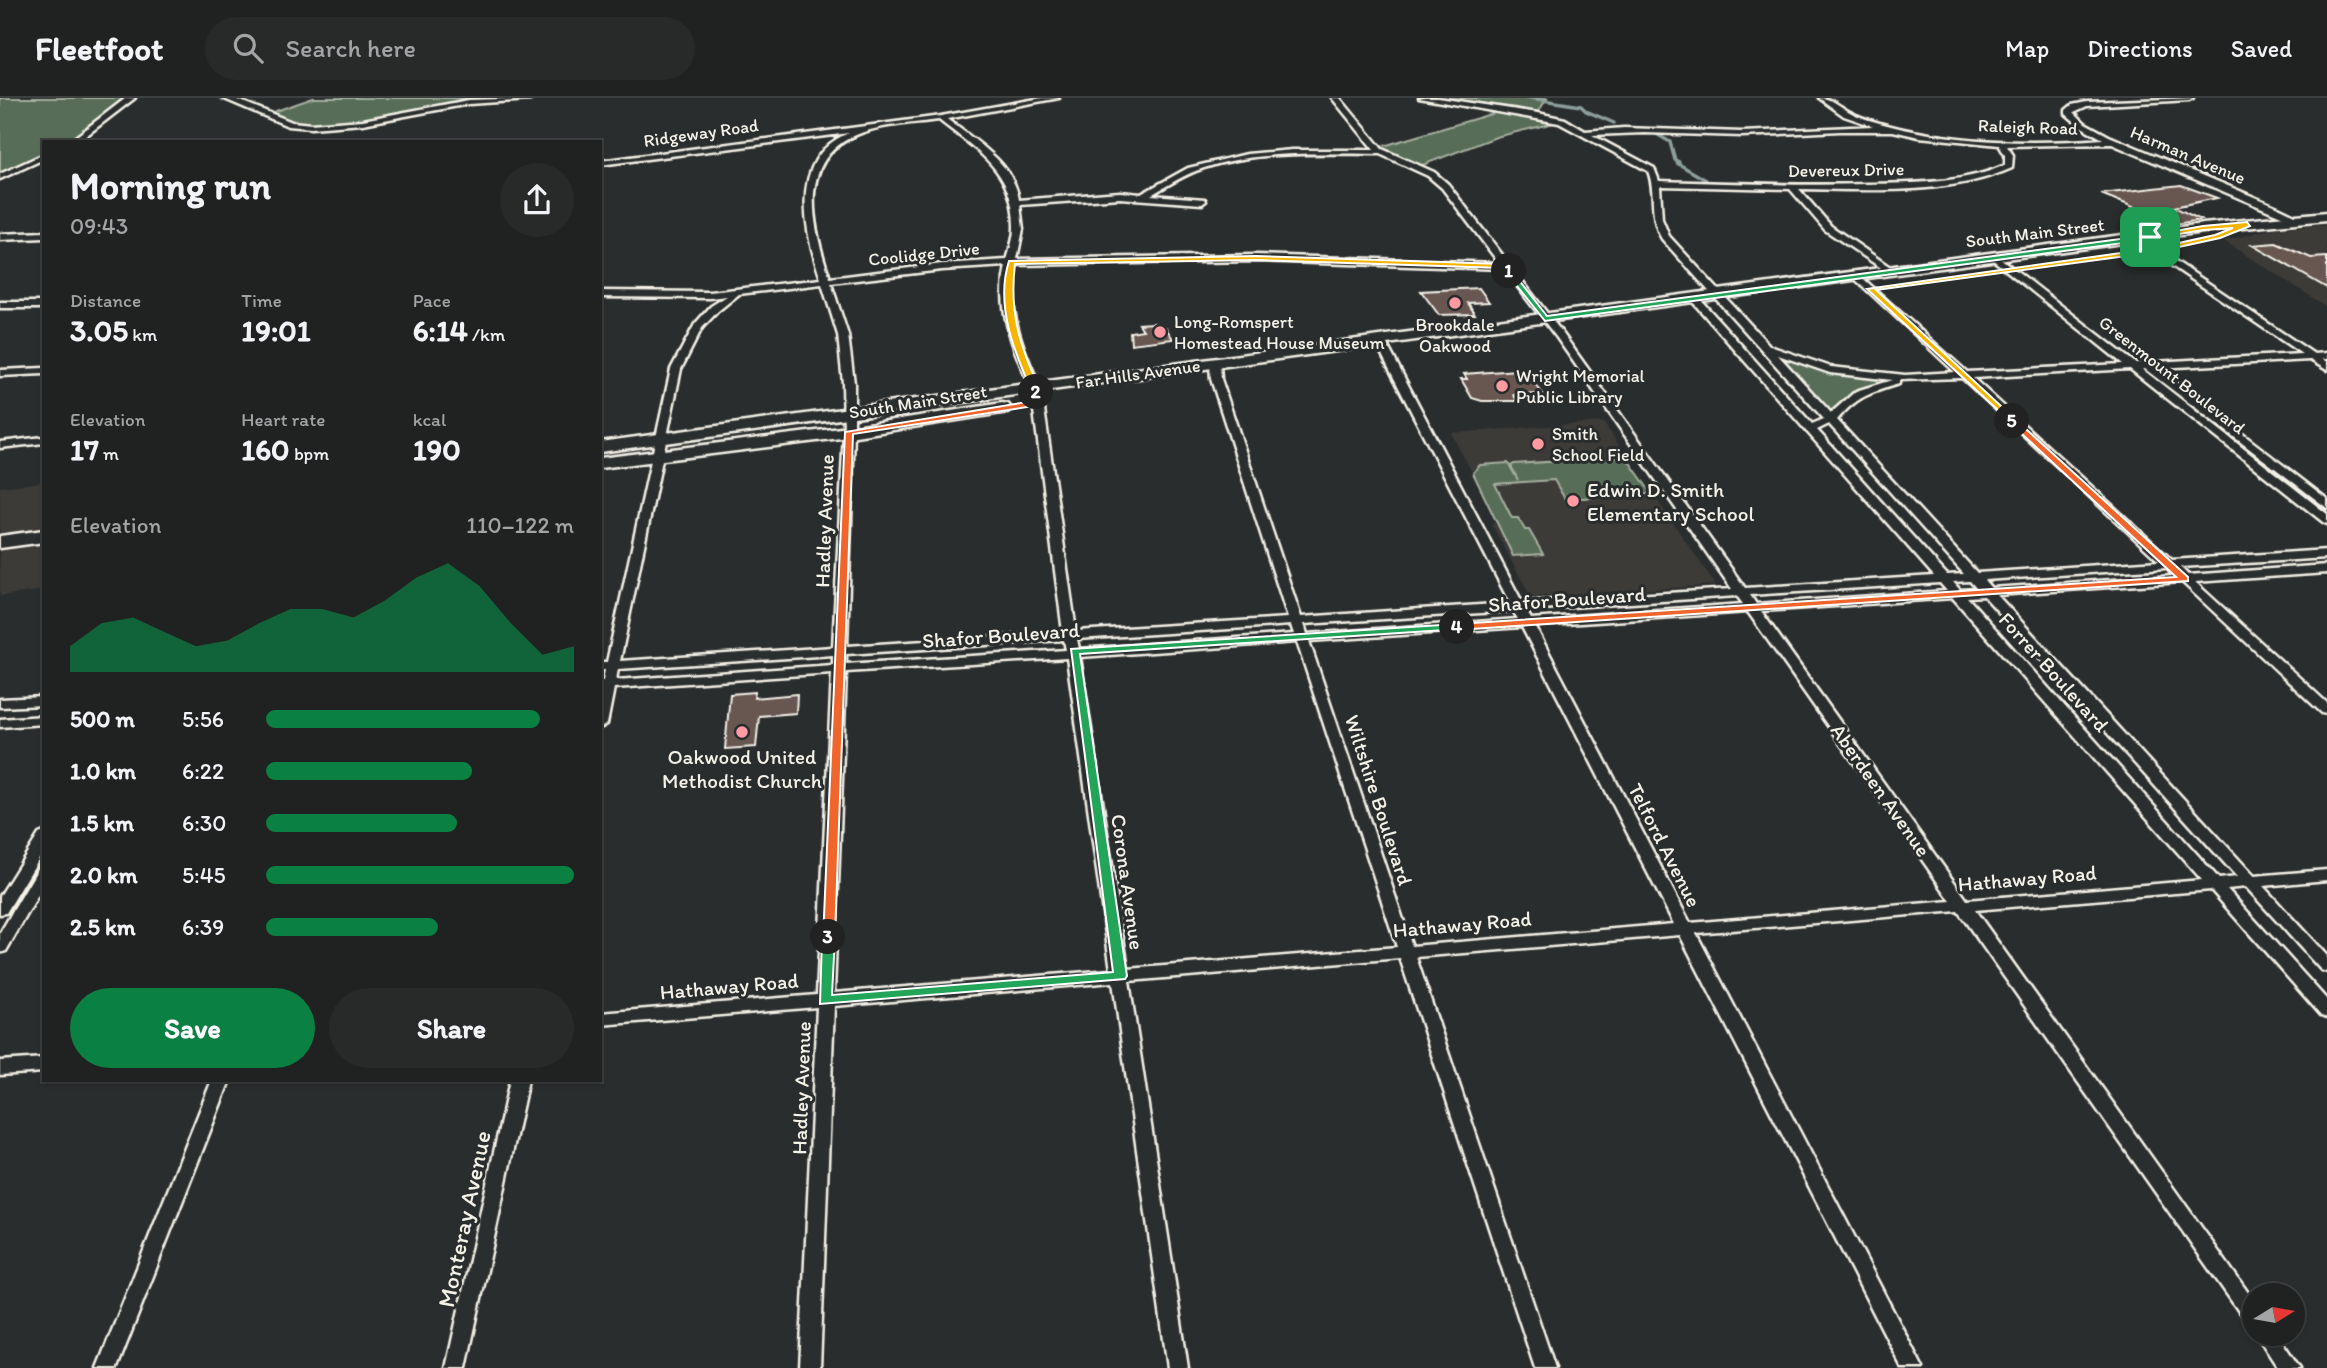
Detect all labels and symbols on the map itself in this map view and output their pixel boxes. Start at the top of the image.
street label: Ridgeway Road [642,114,760,152]
street label: Raleigh Road [1978,114,2078,140]
street label: Harman Avenue [2127,121,2249,189]
street label: Devereux Drive [1788,158,1904,182]
pin [2120,207,2180,267]
street label: South Main Street [1964,214,2106,252]
street label: Coolidge Drive [867,237,981,271]
pin: 1 [1492,254,1526,288]
marker: Brookdale Oakwood [1447,295,1463,311]
place label: Long-Romspert Homestead House Museum [1174,311,1385,354]
street label: Greenmount Boulevard [2094,311,2250,439]
place label: Brookdale Oakwood [1415,314,1495,357]
marker: Long-Romspert Homestead House Museum [1152,324,1168,340]
street label: Far Hills Avenue [1074,354,1202,394]
place label: Wright Memorial Public Library [1516,365,1645,408]
pin: 2 [1018,374,1054,410]
marker: Wright Memorial Public Library [1494,378,1510,394]
street label: South Main Street [847,380,989,424]
pin: 5 [1994,404,2030,438]
place label: Smith School Field [1552,423,1645,466]
marker: Smith School Field [1530,436,1546,452]
street label: Hadley Avenue [809,454,839,588]
place label: Edwin D. Smith Elementary School [1587,477,1755,526]
marker: Edwin D. Smith Elementary School [1565,493,1581,509]
street label: Shafor Boulevard [1487,581,1647,617]
street label: Forrer Boulevard [1994,607,2115,737]
pin: 4 [1440,610,1474,644]
street label: Shafor Boulevard [921,617,1081,653]
street label: Wiltshire Boulevard [1340,712,1419,889]
street label: Aberdeen Avenue [1826,718,1936,862]
marker: Oakwood United Methodist Church [734,724,750,740]
place label: Oakwood United Methodist Church [662,744,822,793]
street label: Telford Avenue [1623,779,1707,911]
street label: Corona Avenue [1106,813,1150,951]
street label: Hathaway Road [1957,859,2097,897]
street label: Hathaway Road [1392,905,1532,943]
pin: 3 [810,920,846,954]
street label: Hathaway Road [659,967,799,1005]
street label: Hadley Avenue [786,1021,816,1155]
street label: Monteray Avenue [431,1128,497,1310]
north arrow [2242,1283,2305,1346]

